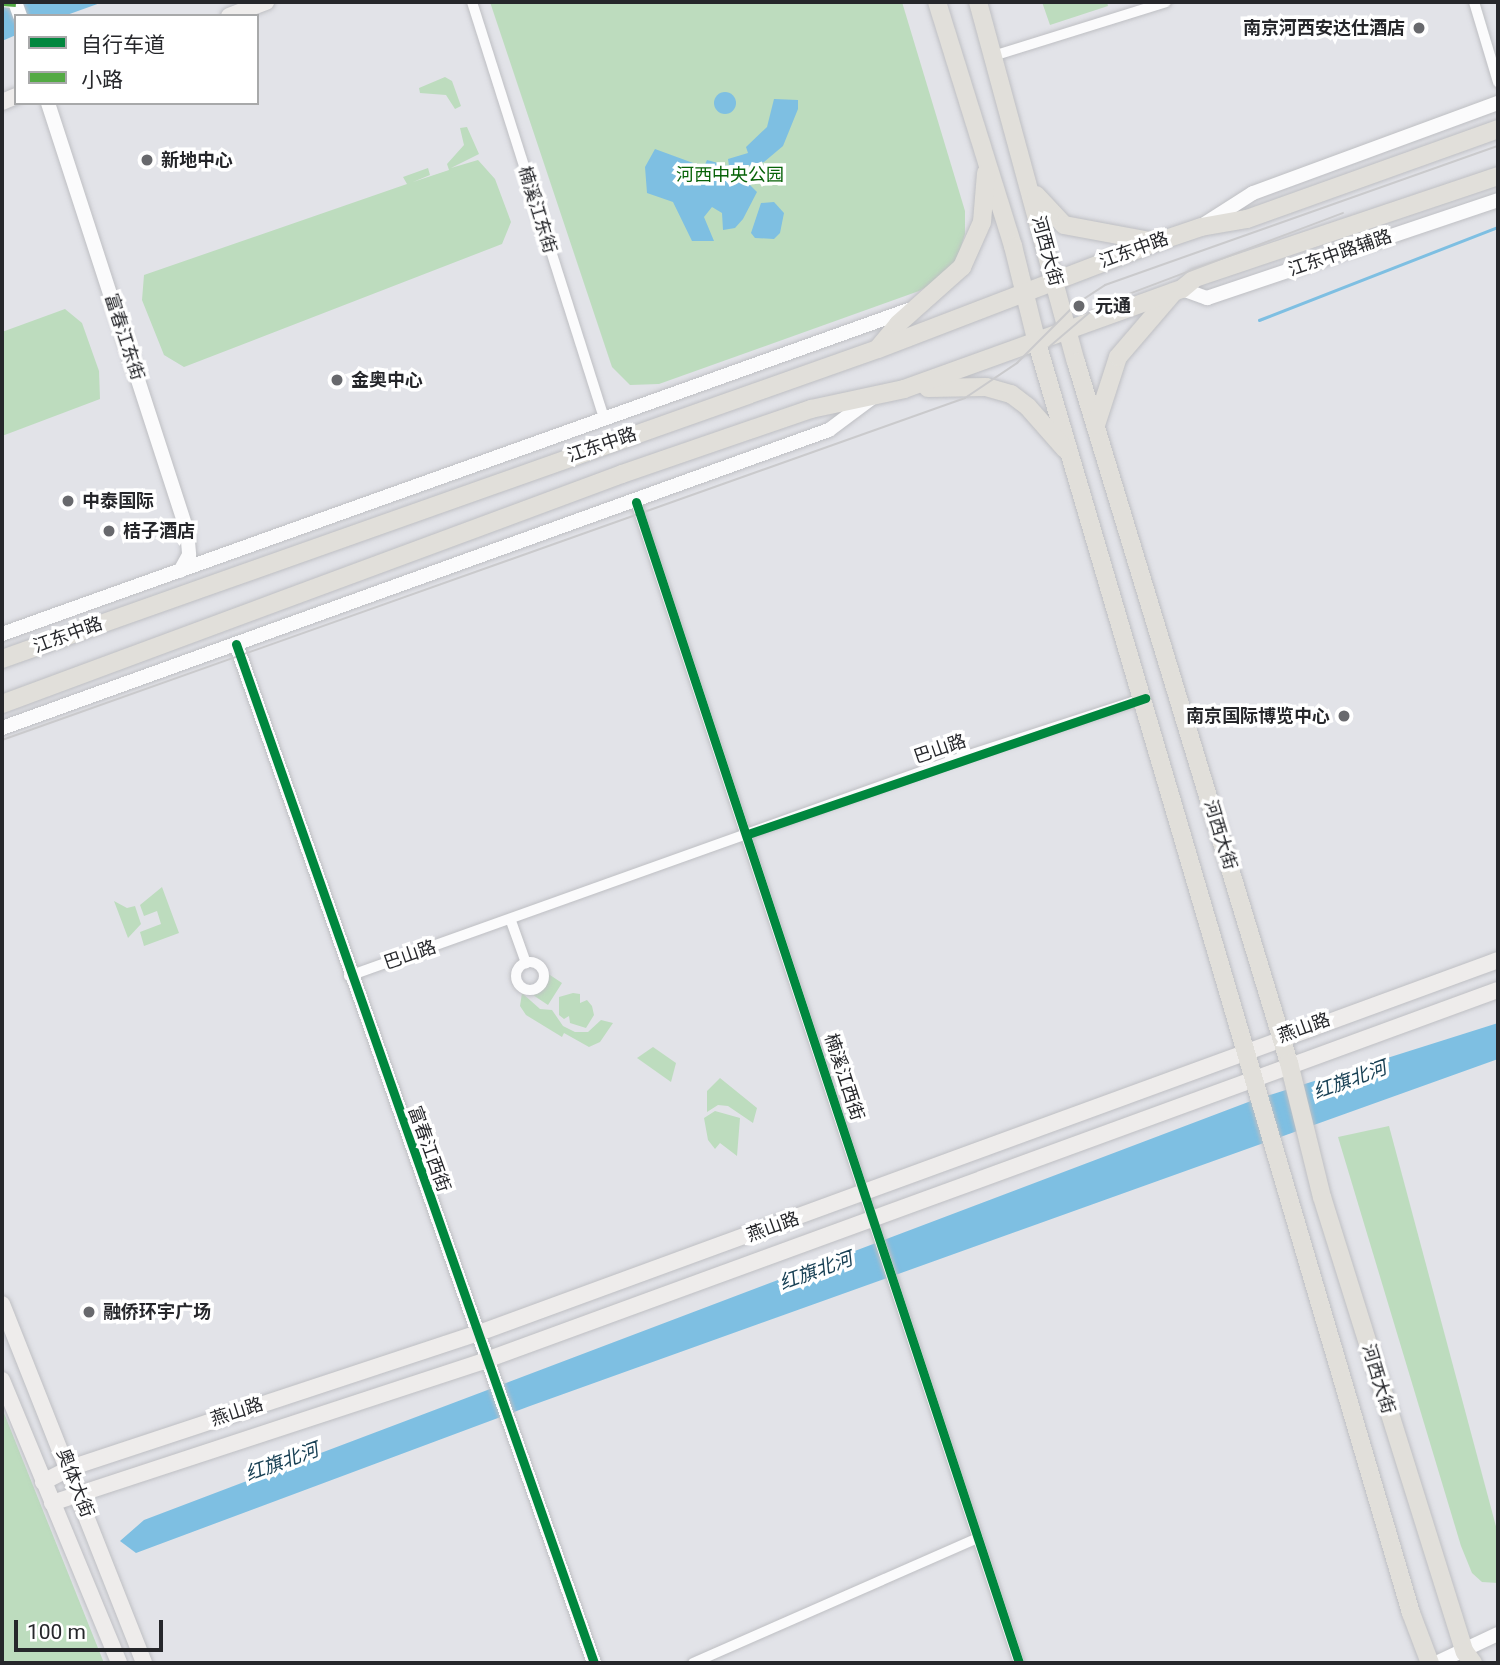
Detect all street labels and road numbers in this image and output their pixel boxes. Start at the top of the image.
street label: 楠溪江东街 [514,164,560,256]
street label: 河西大街 [1027,213,1067,289]
street label: 江东中路辅路 [1285,225,1395,281]
street label: 江东中路 [1096,228,1172,272]
street label: 富春江东街 [100,291,148,383]
street label: 江东中路 [564,423,640,467]
street label: 江东中路 [30,613,106,657]
street label: 巴山路 [911,730,969,768]
street label: 河西大街 [1199,797,1241,873]
street label: 巴山路 [381,936,439,974]
street label: 燕山路 [1275,1009,1333,1047]
street label: 楠溪江西街 [820,1031,868,1123]
street label: 富春江西街 [403,1103,455,1195]
street label: 燕山路 [744,1208,802,1246]
street label: 河西大街 [1357,1341,1399,1417]
street label: 燕山路 [208,1393,266,1431]
street label: 奥体大街 [52,1446,98,1520]

